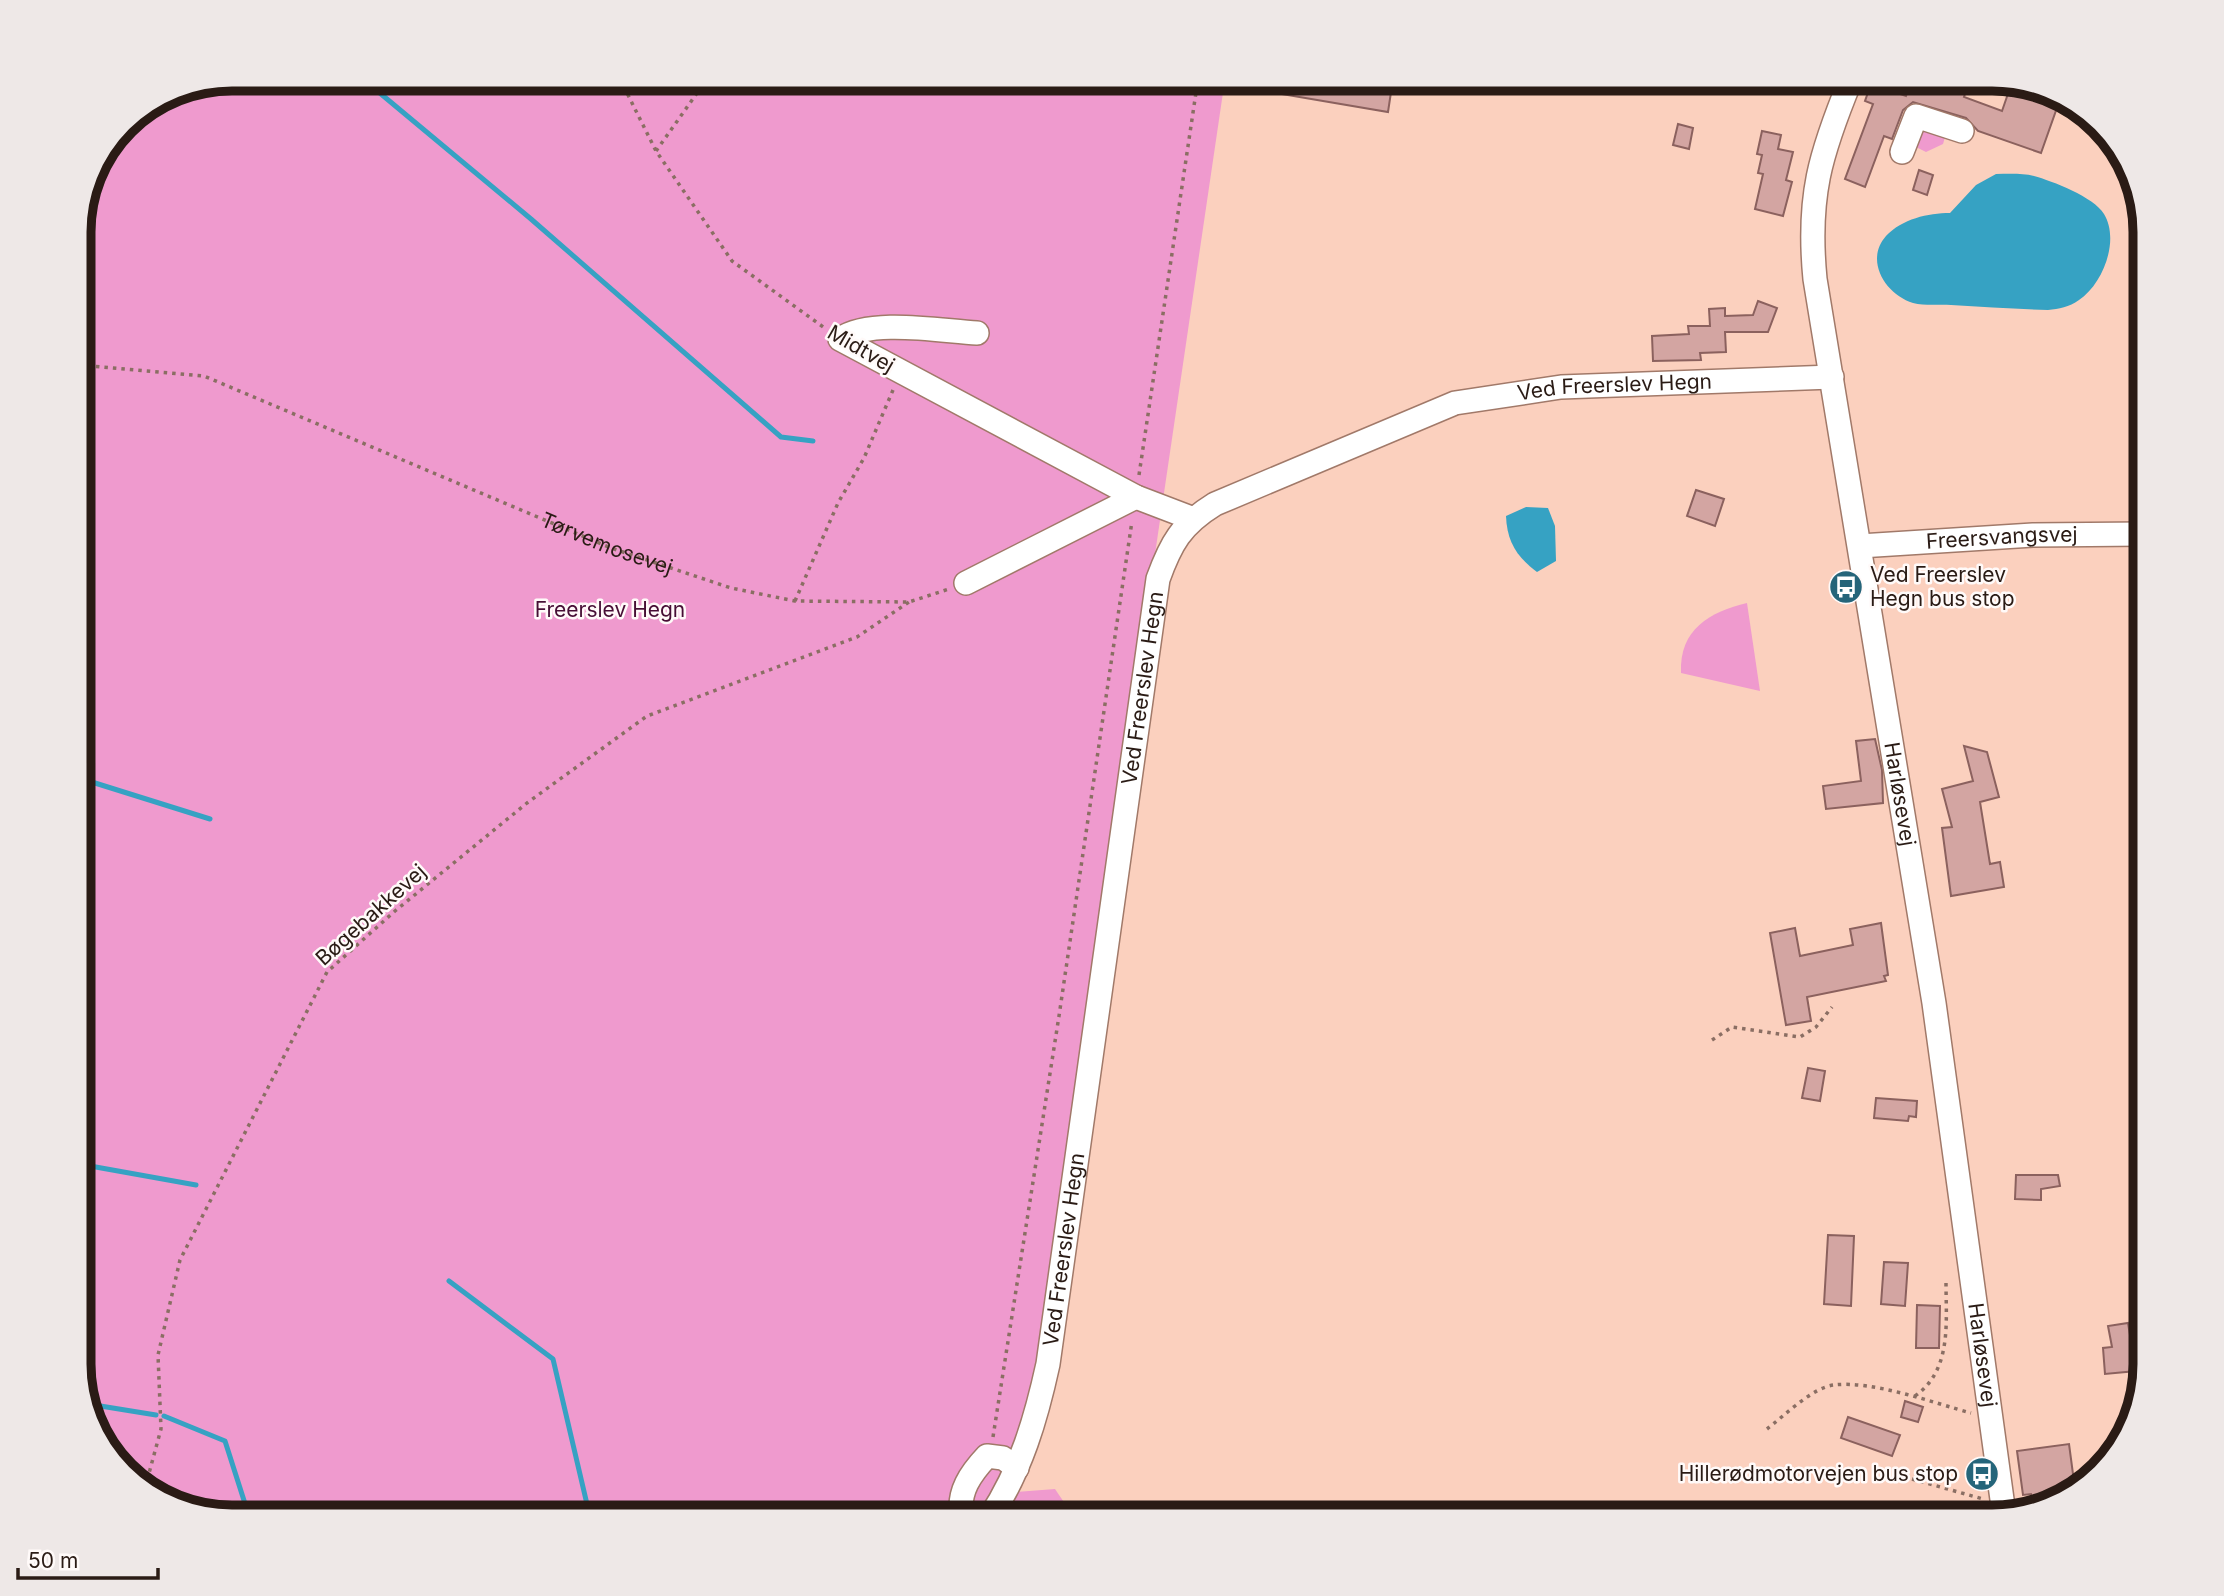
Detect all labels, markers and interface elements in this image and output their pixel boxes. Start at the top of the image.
street label: Midtvej [823,319,899,378]
street label: Ved Freerslev Hegn [1516,368,1712,405]
street label: Tørvemosevej [537,507,676,580]
street label: Freersvangsvej [1925,522,2078,554]
place label: Ved Freerslev Hegn bus stop [1870,562,2015,611]
bus stop icon: Ved Freerslev Hegn bus stop [1827,568,1865,606]
street label: Ved Freerslev Hegn [1116,590,1168,786]
park label: Freerslev Hegn [535,597,685,622]
street label: Harløsevej [1879,740,1921,848]
street label: Bøgebakkevej [310,859,431,971]
street label: Ved Freerslev Hegn [1038,1151,1089,1348]
street label: Harløsevej [1963,1301,2002,1409]
bus stop icon: Hillerødmotorvejen bus stop [1963,1455,2001,1493]
place label: Hillerødmotorvejen bus stop [1679,1461,1958,1486]
scale bar [18,1536,158,1580]
text: 50 m [28,1548,78,1573]

